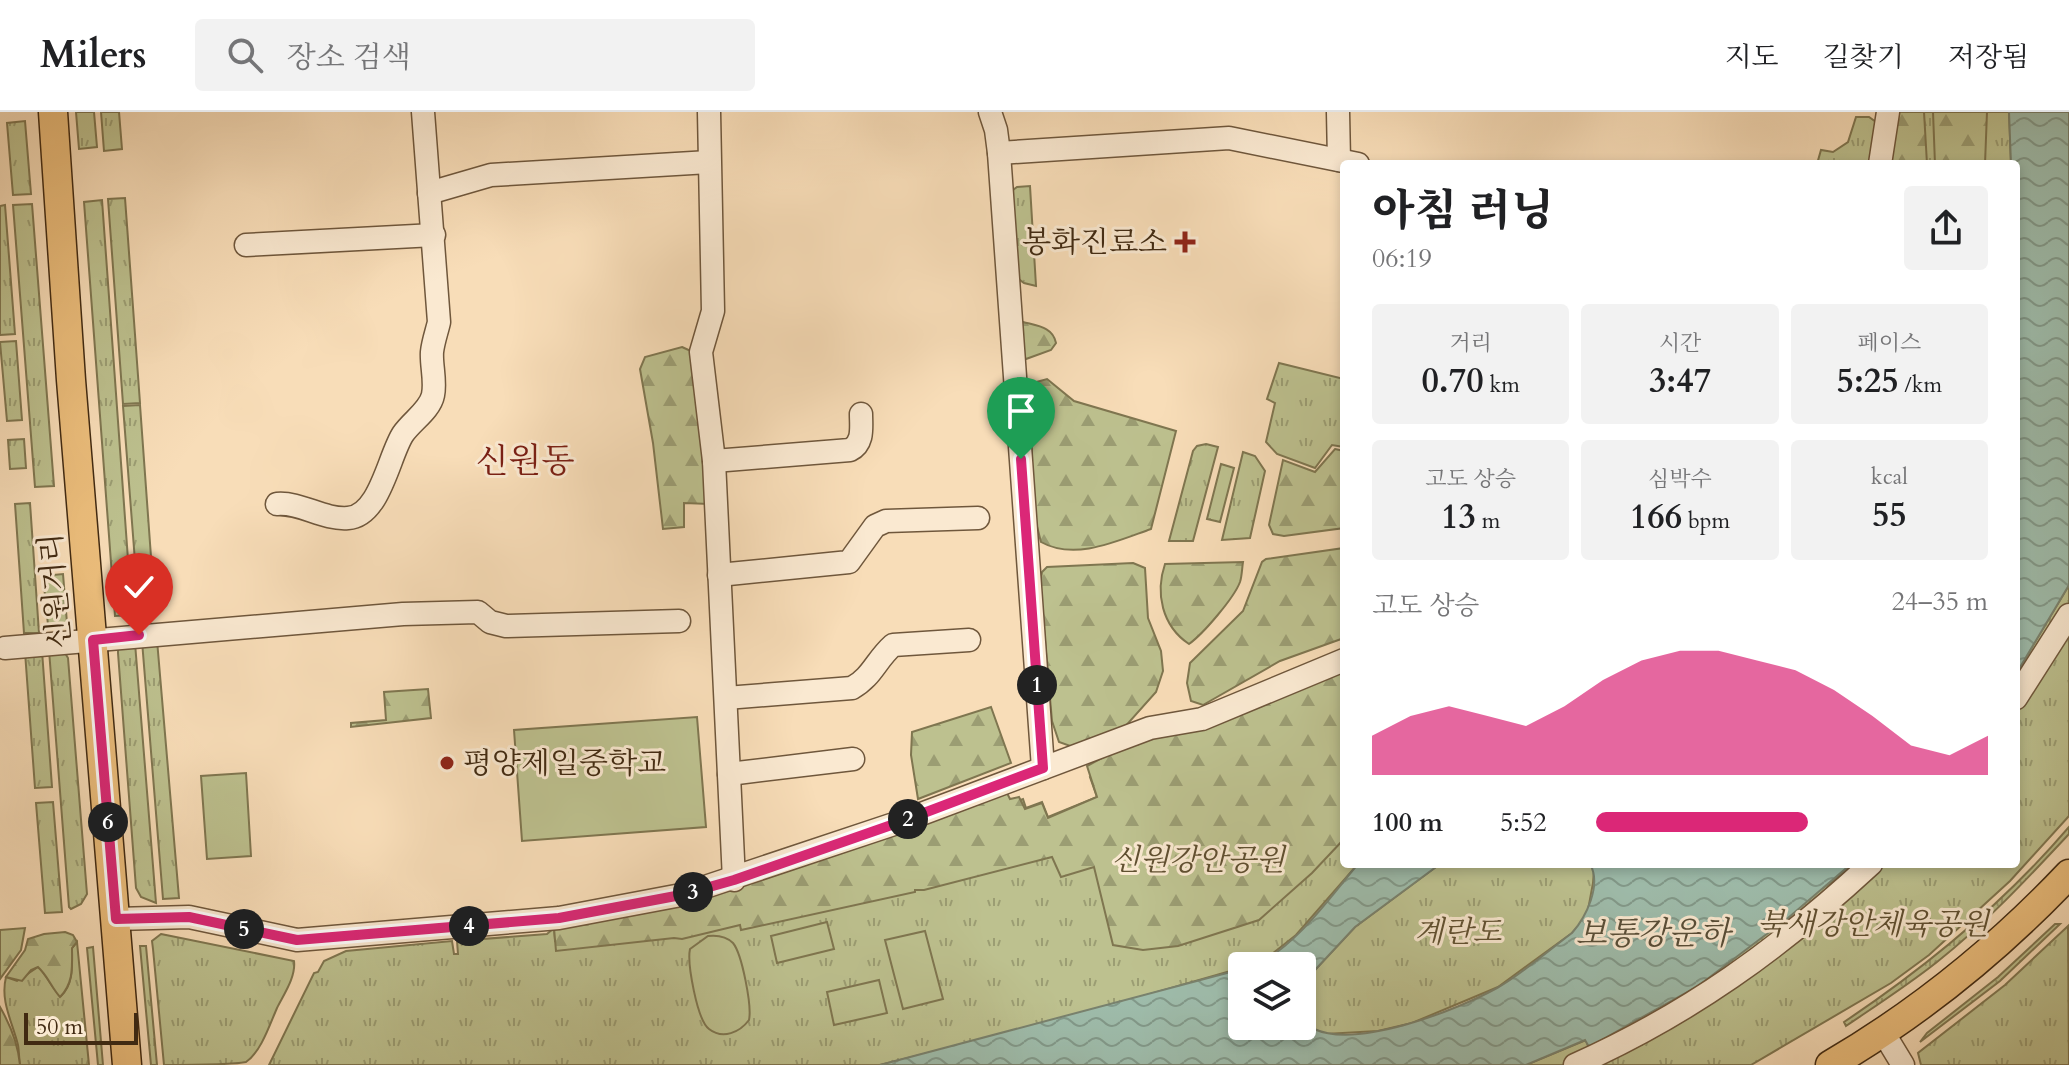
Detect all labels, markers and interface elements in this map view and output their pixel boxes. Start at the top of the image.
search box [195,19,755,91]
text: Milers [40,29,147,81]
icon: search [223,33,267,77]
text: 장소 검색 [287,37,411,78]
text: 지도 [1725,38,1779,76]
text: 길찾기 [1823,38,1904,76]
text: 저장됨 [1948,38,2029,76]
text: 아침 러닝 [1372,181,1554,241]
button: share [1904,186,1988,270]
place label: 봉화진료소 [1022,222,1167,263]
marker: 봉화진료소 [1174,231,1196,253]
text: 06:19 [1372,241,1432,276]
text: 거리 [1449,328,1492,358]
text: 시간 [1659,328,1701,358]
text: 페이스 [1857,328,1921,358]
text: 0.70 [1421,358,1484,404]
text: 3:47 [1649,358,1711,404]
text: 5:25 [1837,358,1899,404]
text: km [1484,370,1520,400]
text: /km [1899,370,1942,400]
pin [987,377,1055,459]
icon: arrive [999,389,1043,433]
district label: 신원동 [476,438,574,484]
text: kcal [1871,462,1908,492]
text: 고도 상승 [1425,464,1516,494]
text: 심박수 [1648,464,1712,494]
text: 55 [1872,492,1907,538]
text: 13 [1441,494,1476,540]
text: 166 [1630,494,1682,540]
text: m [1476,506,1500,536]
text: bpm [1682,506,1730,536]
street label: 신원거리 [30,531,81,650]
pin [105,553,173,635]
icon: check [117,565,161,609]
text: 24–35 m [1891,584,1988,619]
text: 고도 상승 [1372,588,1479,623]
pin: 1 [1017,665,1057,705]
text: 1 [1031,670,1043,700]
place label: 평양제일중학교 [463,743,666,784]
marker: 평양제일중학교 [438,754,456,772]
pin: 2 [888,799,928,839]
pin: 6 [88,802,128,842]
text: 2 [902,804,914,834]
text: 100 m [1372,805,1443,840]
text: 5:52 [1500,805,1547,840]
text: 6 [102,807,114,837]
park label: 신원강안공원 [1111,840,1287,881]
pin: 3 [673,872,713,912]
text: 3 [687,877,699,907]
park label: 북새강안체육공원 [1757,904,1991,945]
pin: 4 [449,906,489,946]
pin: 5 [224,909,264,949]
text: 4 [463,911,475,941]
park label: 계란도 [1415,912,1502,953]
water label: 보통강운하 [1576,912,1734,956]
text: 5 [238,914,250,944]
map controls [1228,952,1316,1040]
button: layers [1228,952,1316,1040]
scale bar [24,1009,138,1045]
text: 50 m [36,1012,83,1042]

